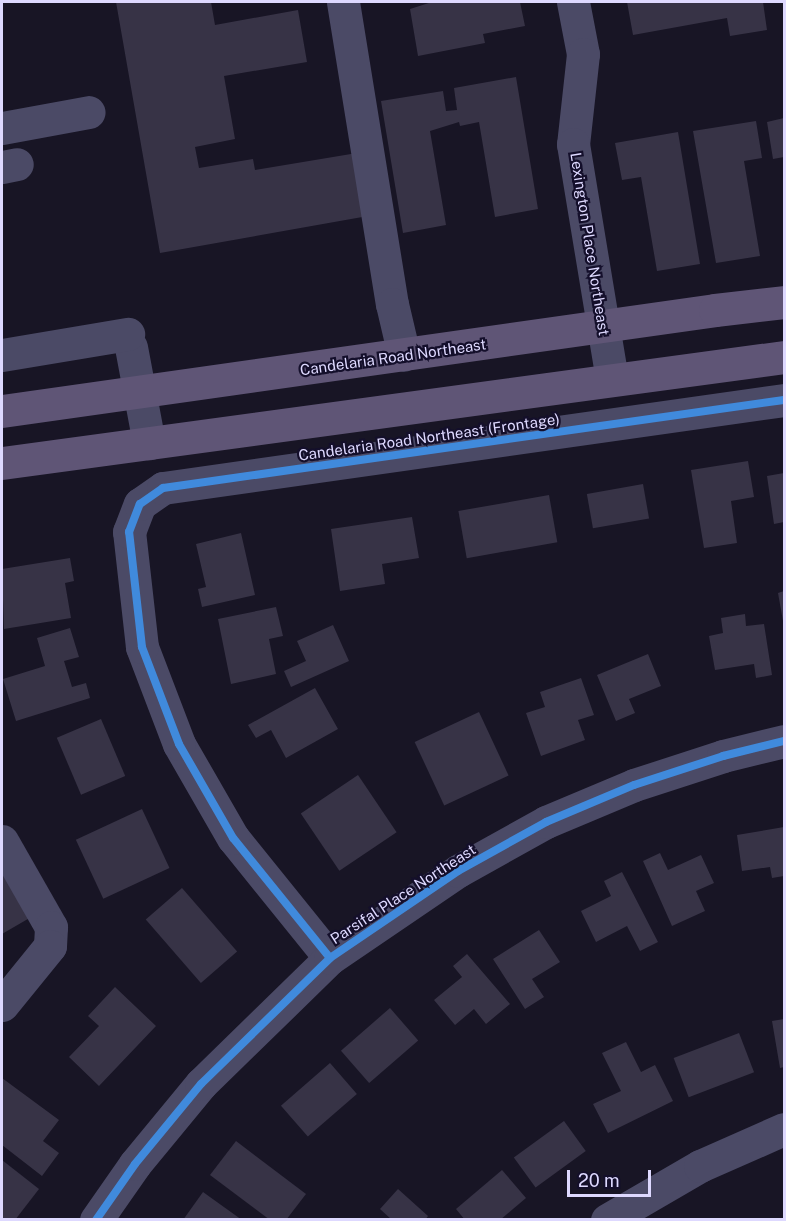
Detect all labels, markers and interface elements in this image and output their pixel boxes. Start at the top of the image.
street label: Lexington Place Northeast [567,151,613,337]
street label: Candelaria Road Northeast [299,335,487,379]
street label: Candelaria Road Northeast (Frontage) [297,410,561,464]
street label: Parsifal Place Northeast [327,840,479,948]
scale bar [570,1158,654,1196]
text: 20 m [578,1170,620,1191]

